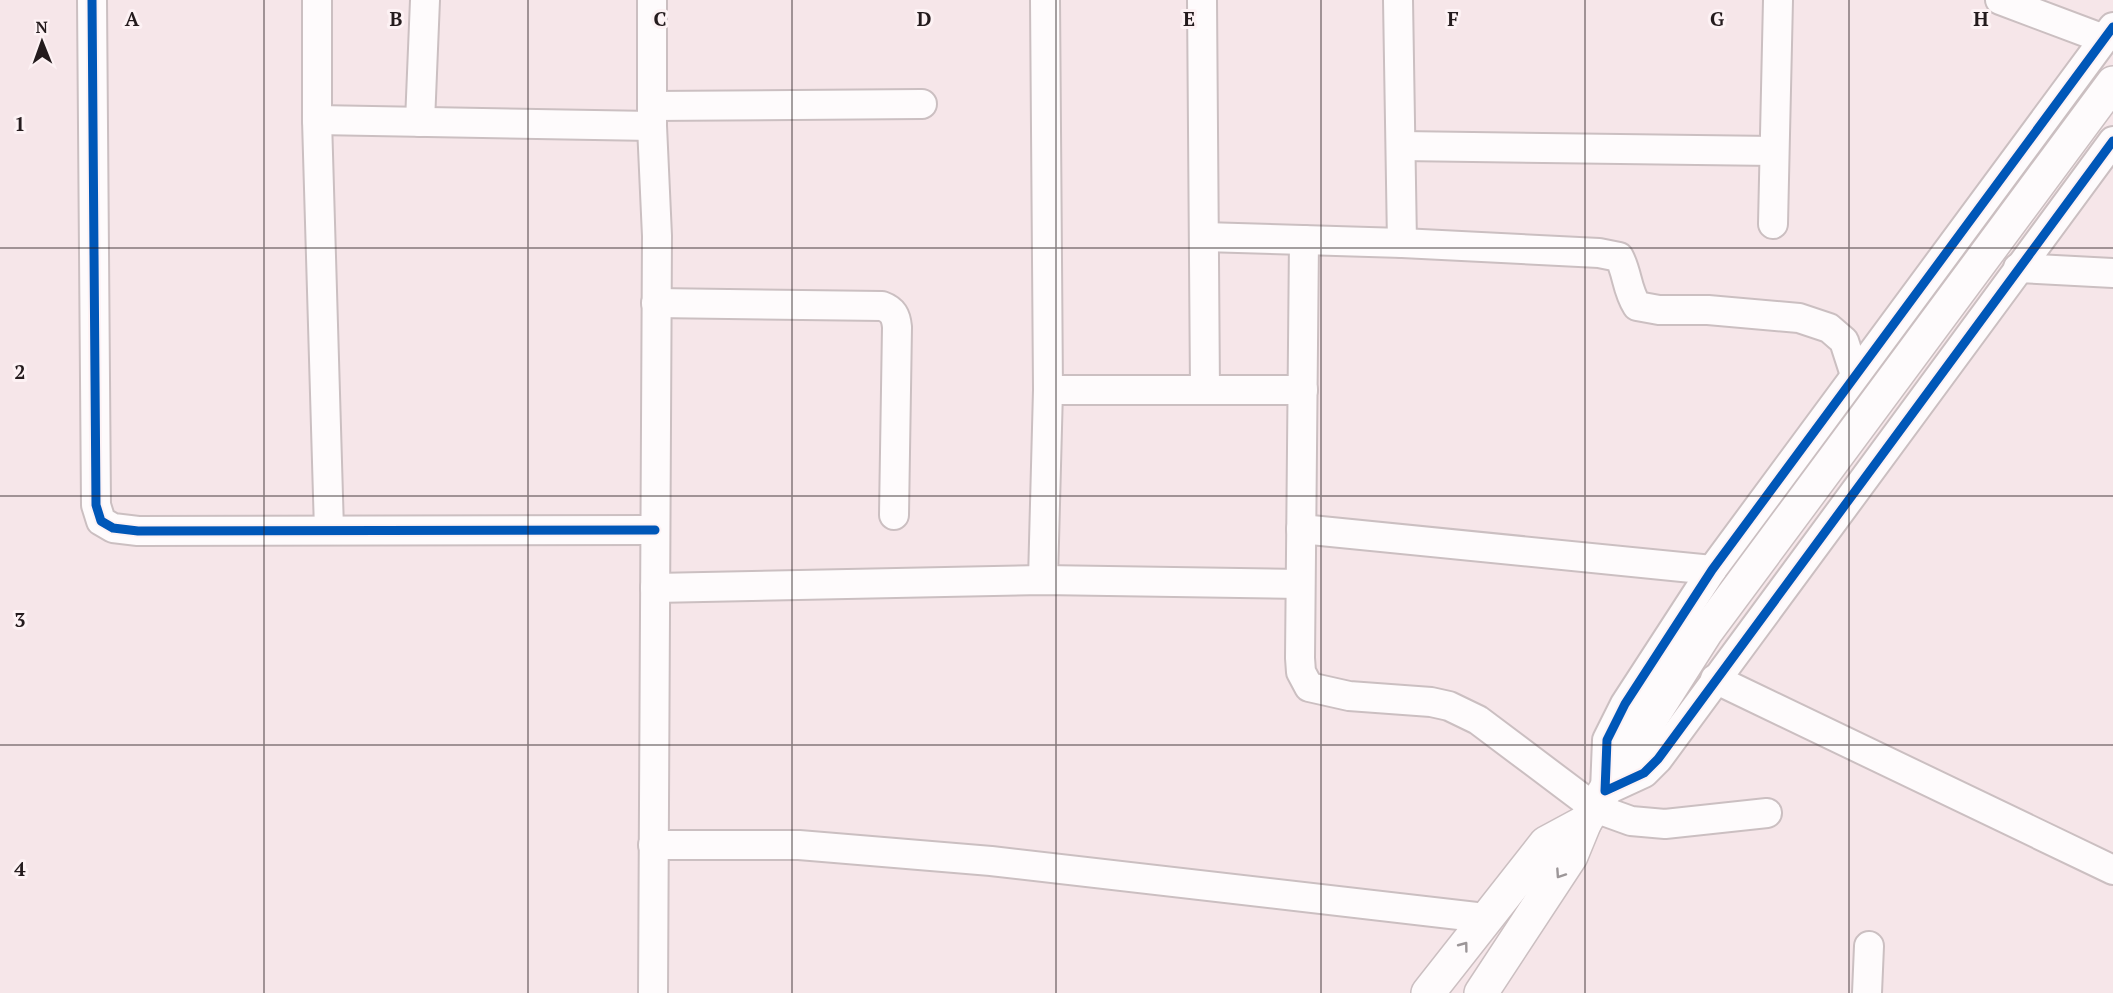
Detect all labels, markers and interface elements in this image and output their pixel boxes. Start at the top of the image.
text: A [125,5,140,32]
text: B [390,5,403,32]
text: C [653,5,667,32]
text: D [917,5,931,32]
text: E [1183,5,1195,32]
text: F [1447,5,1459,32]
text: G [1710,5,1724,32]
text: H [1973,5,1989,32]
north arrow [12,12,72,72]
text: N [35,16,48,38]
text: 1 [14,110,26,137]
text: 2 [14,358,26,385]
text: 3 [14,606,26,633]
text: 4 [14,855,26,882]
one-way arrow [1555,868,1567,878]
one-way arrow [1456,942,1467,953]

